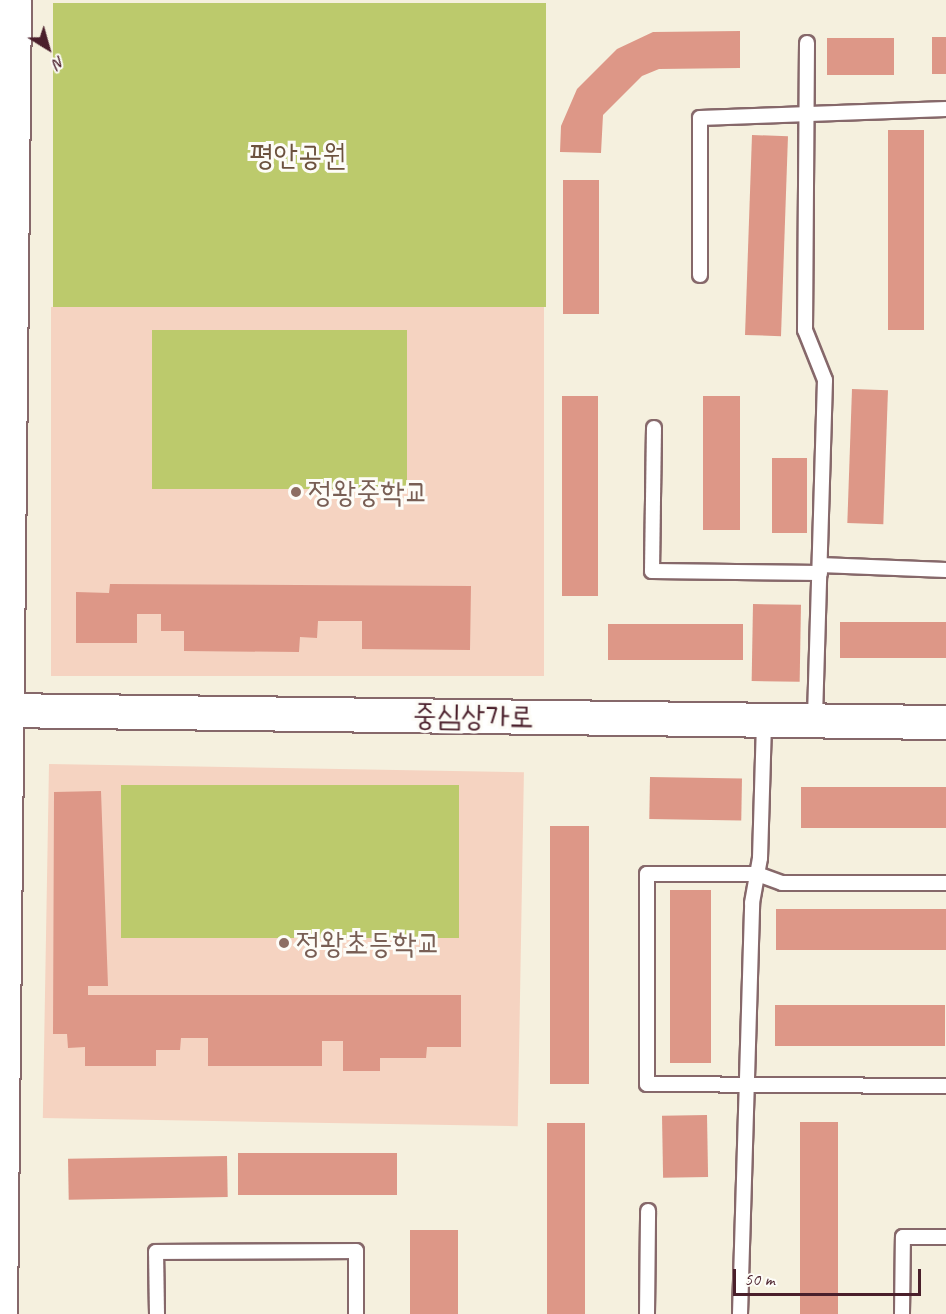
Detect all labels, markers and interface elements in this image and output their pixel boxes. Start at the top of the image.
north arrow [18,18,78,78]
text: N [49,51,69,73]
park label: 평안공원 [250,137,346,173]
place label: 정왕중학교 [308,474,429,510]
marker: 정왕중학교 [289,485,303,499]
street label: 중심상가로 [412,697,534,735]
place label: 정왕초등학교 [296,925,441,961]
marker: 정왕초등학교 [277,936,291,950]
scale bar [736,1257,924,1295]
text: 50 m [744,1268,775,1290]

